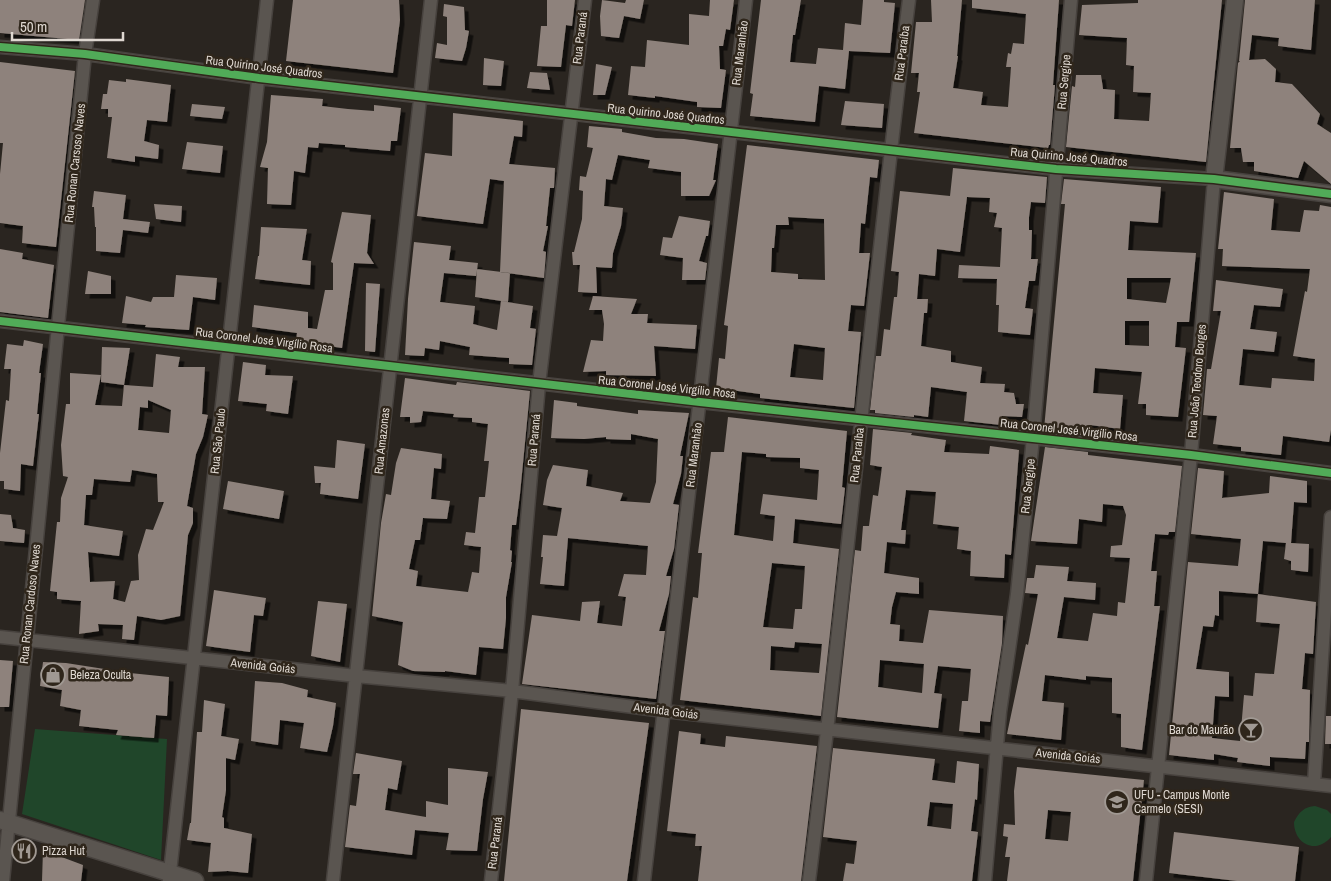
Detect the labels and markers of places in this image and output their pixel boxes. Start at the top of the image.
shop icon: Beleza Oculta [40,662,66,688]
place label: Beleza Oculta [70,667,132,683]
bar icon: Bar do Maurão [1238,717,1264,743]
place label: Bar do Maurão [1169,722,1234,738]
place label: UFU - Campus Monte Carmelo (SESI) [1134,787,1230,817]
school or university icon: UFU - Campus Monte Carmelo (SESI) [1104,789,1130,815]
restaurant icon: Pizza Hut [11,838,37,864]
place label: Pizza Hut [42,843,85,859]

